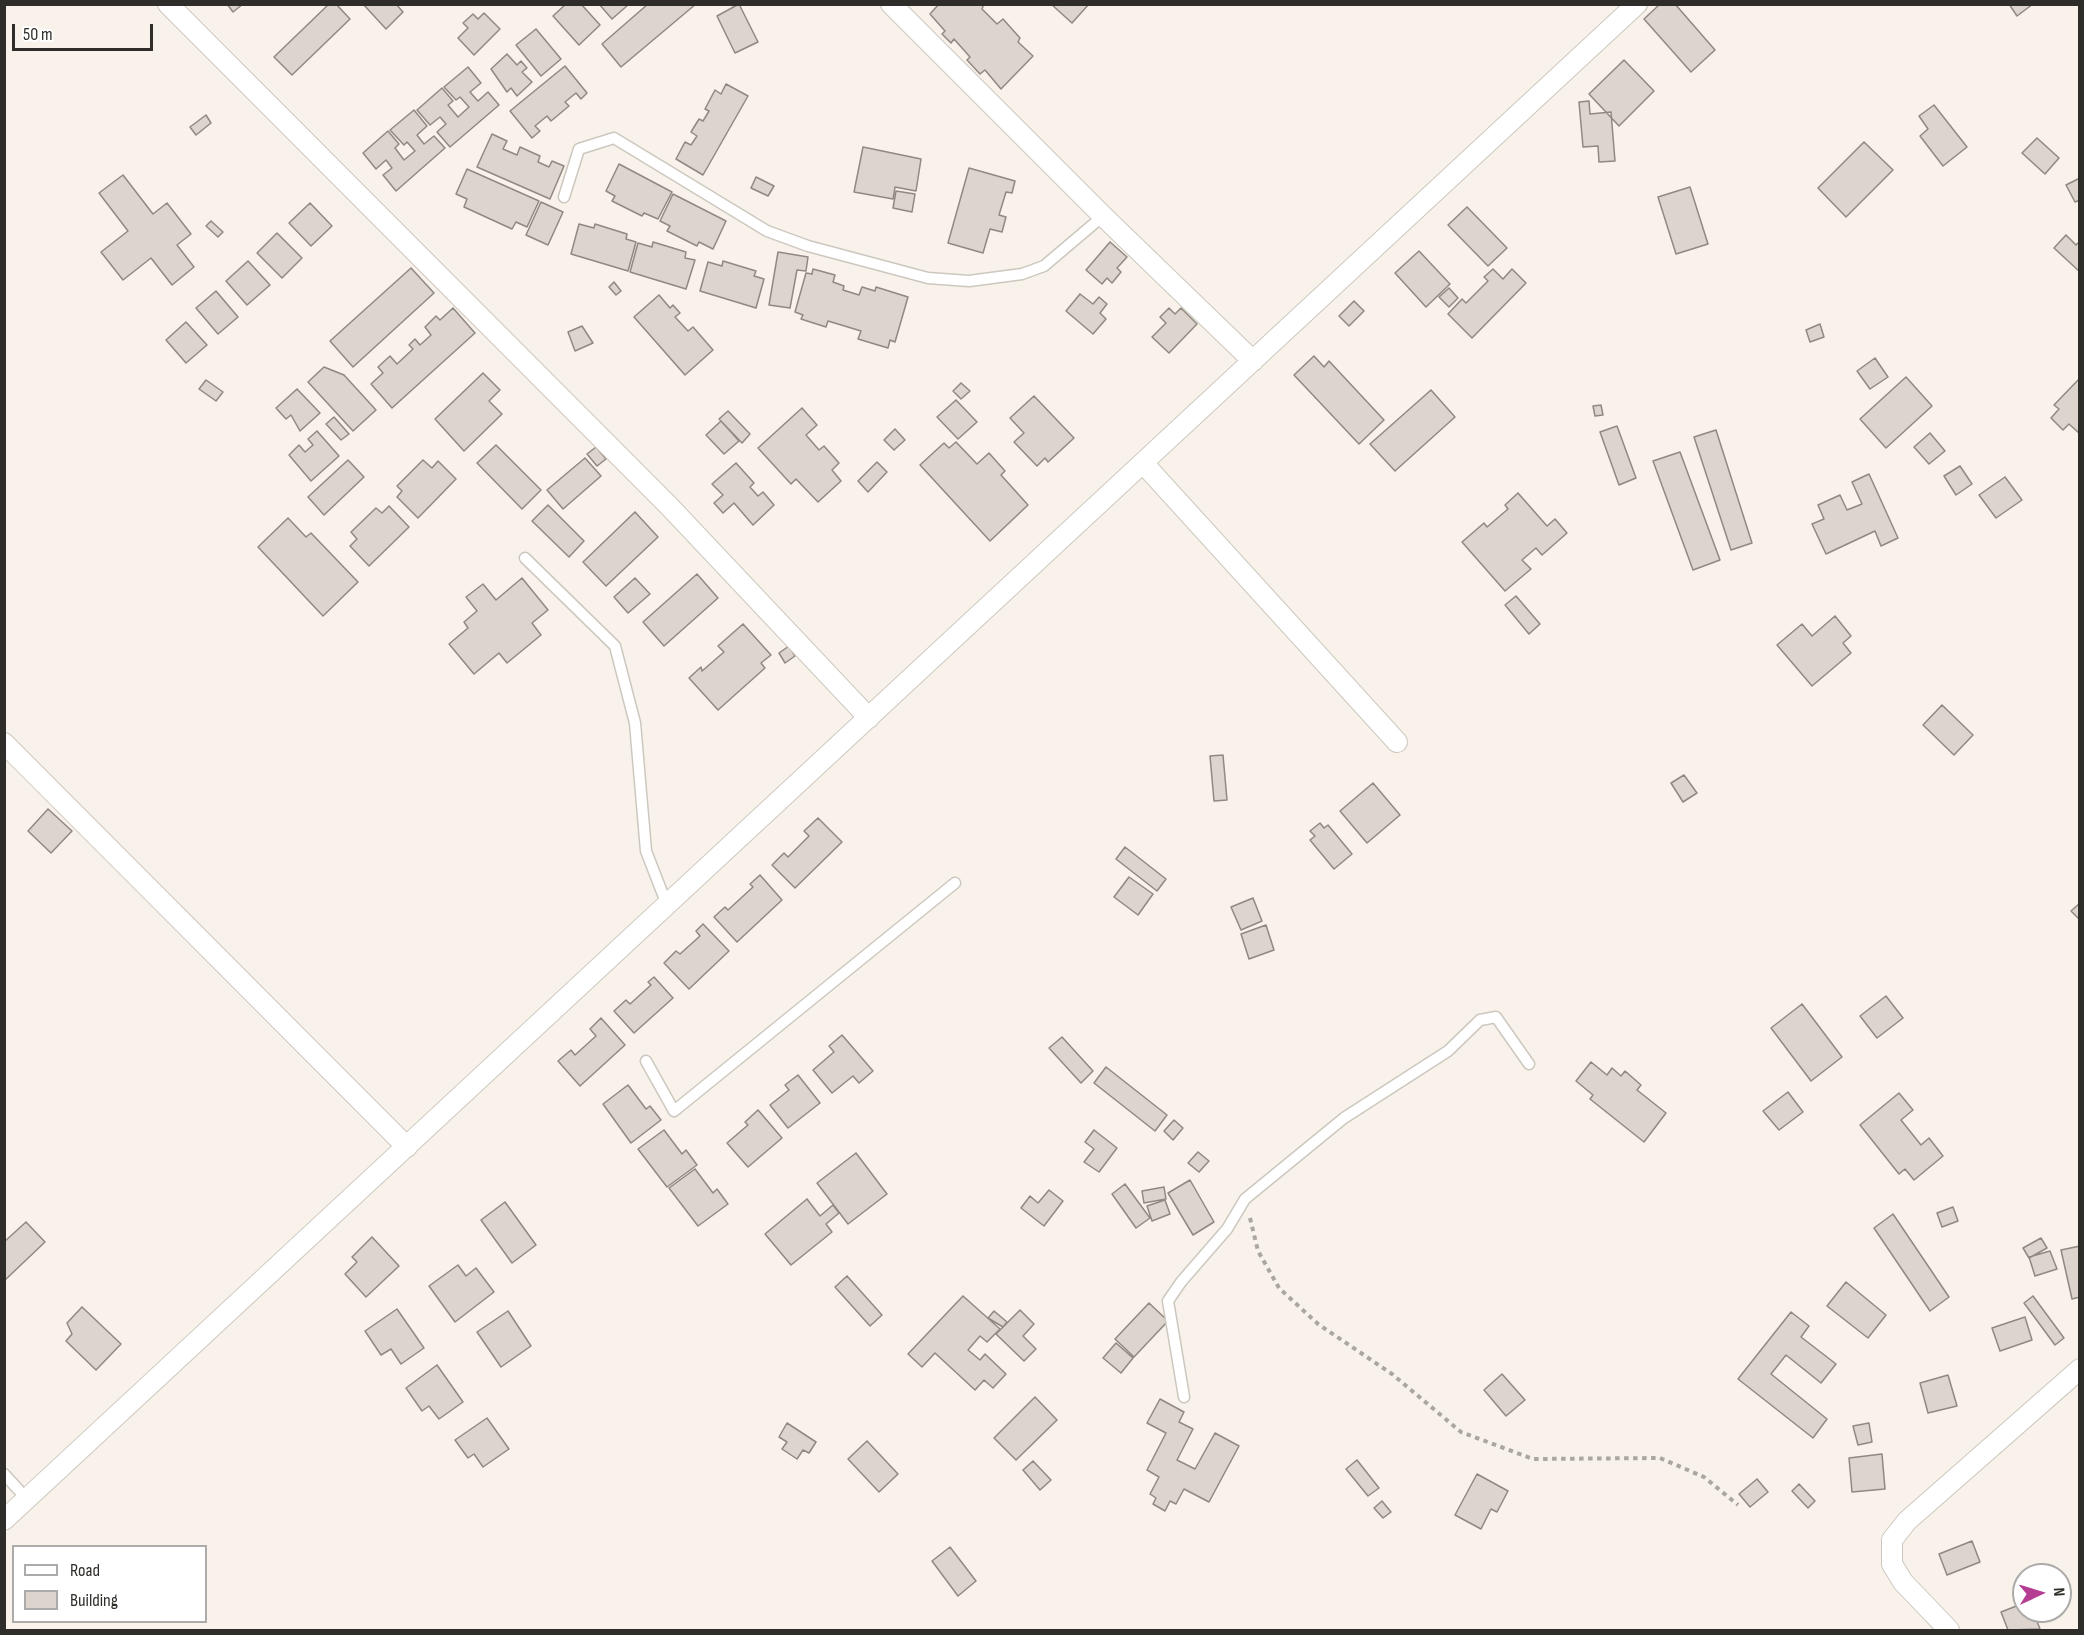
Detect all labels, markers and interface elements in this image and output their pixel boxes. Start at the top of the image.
scale bar [15,12,156,50]
text: 50 m [23,24,53,45]
legend [12,1545,207,1623]
text: Road [70,1560,100,1581]
north arrow [2012,1563,2072,1623]
text: N [2049,1587,2068,1597]
text: Building [70,1590,118,1611]

